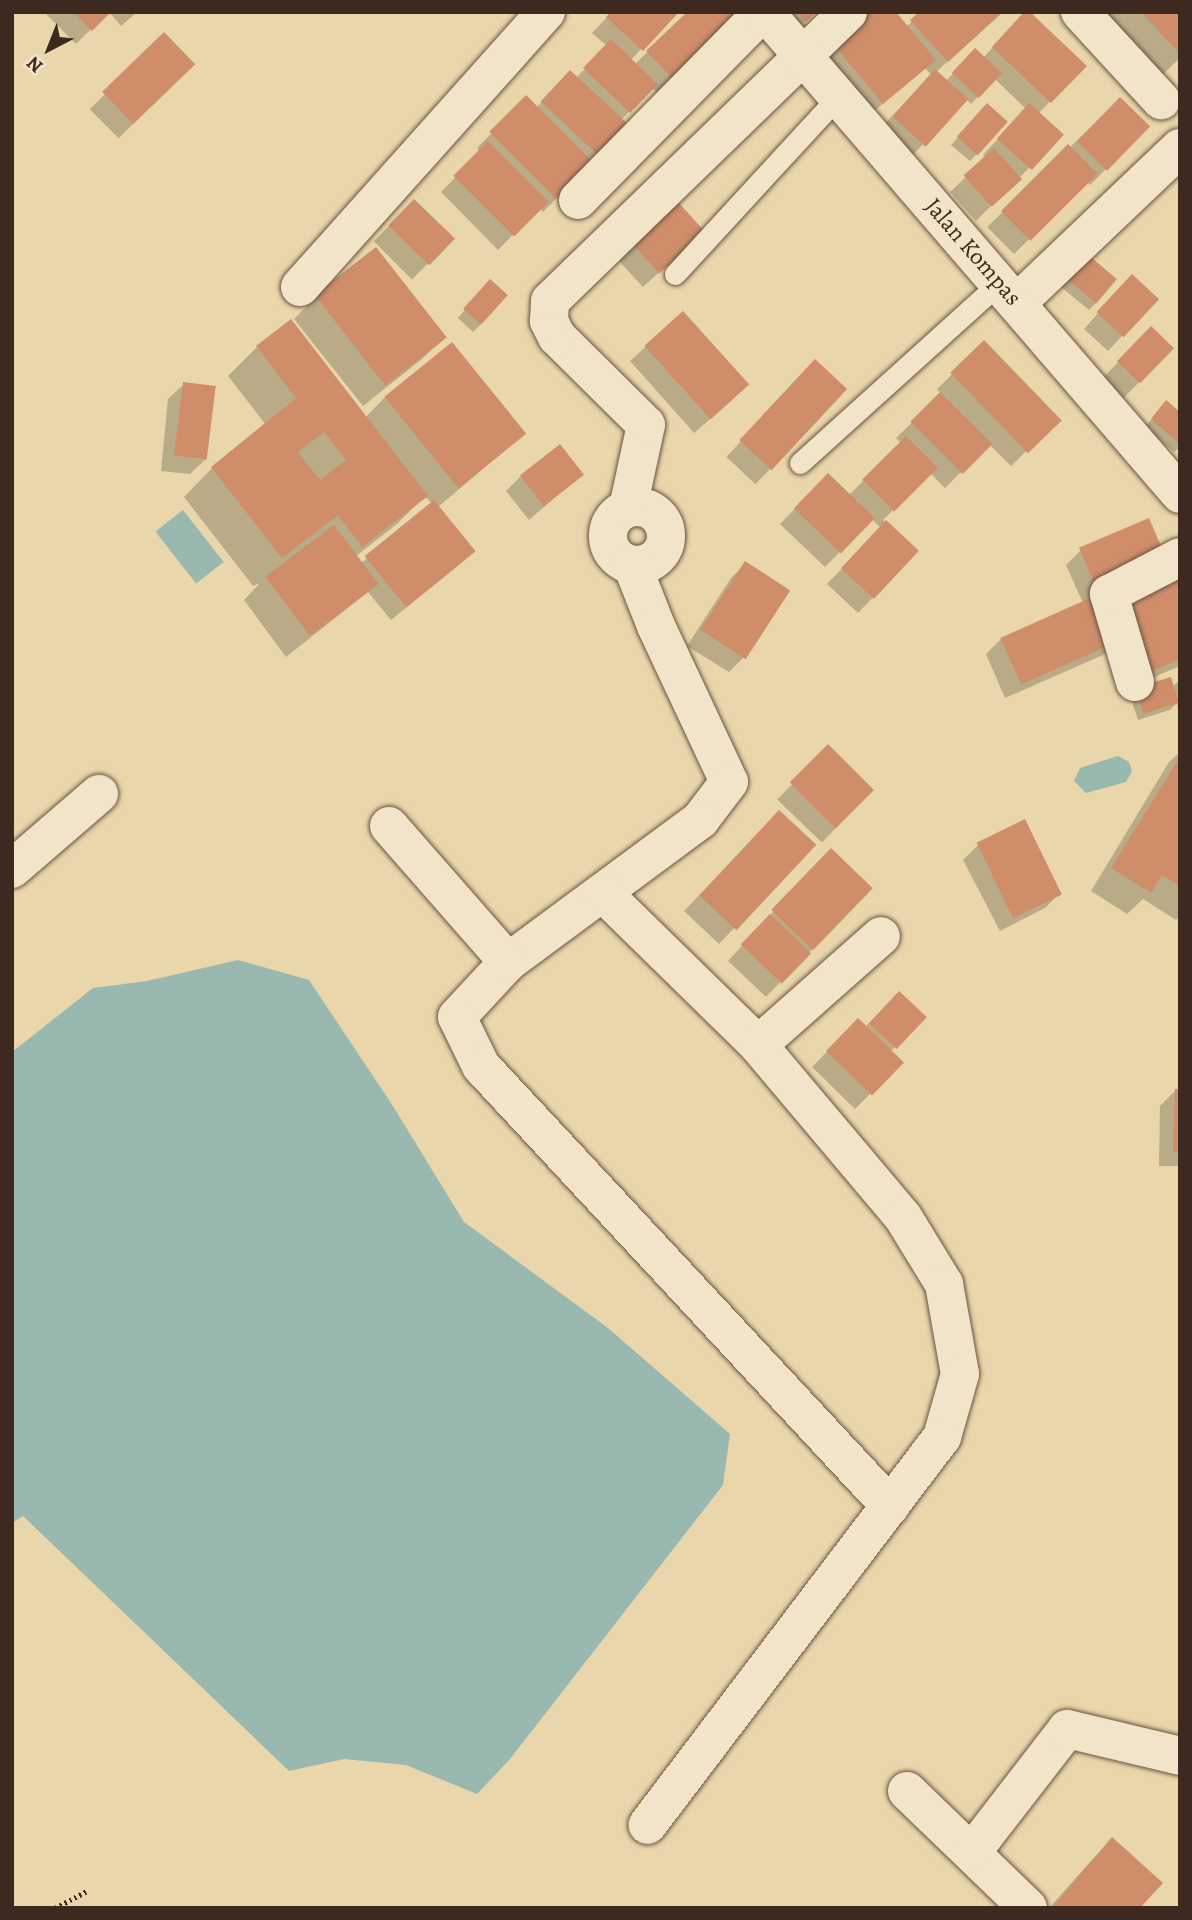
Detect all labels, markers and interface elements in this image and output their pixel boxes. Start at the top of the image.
north arrow [14,14,84,84]
text: N [21,50,49,79]
street label: Jalan Kompas [918,192,1028,312]

